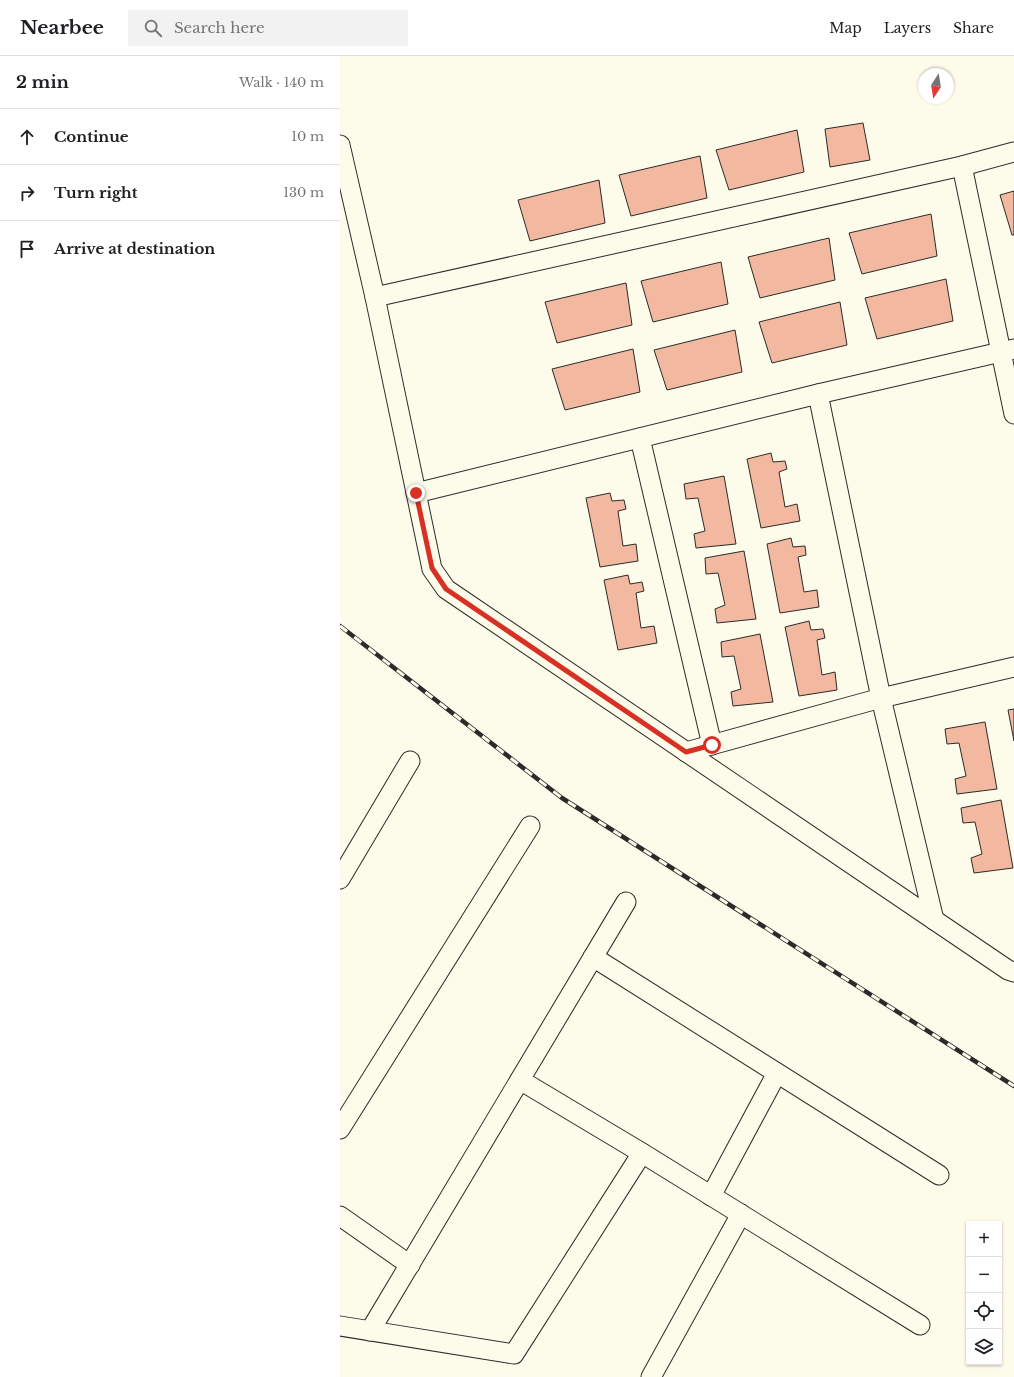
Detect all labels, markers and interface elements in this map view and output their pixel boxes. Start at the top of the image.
search box [128,10,408,46]
text: Nearbee [20,16,104,39]
icon: search [142,17,164,39]
text: Search here [174,18,265,37]
text: Map [829,19,862,37]
text: Layers [884,19,931,37]
text: Share [953,19,994,37]
north arrow [918,68,954,104]
text: 2 min [16,72,69,93]
text: Walk · 140 m [239,74,324,91]
icon: ahead [16,126,38,148]
text: Continue [54,127,129,146]
text: 10 m [291,128,324,145]
icon: right [16,182,38,204]
text: Turn right [54,183,137,202]
text: 130 m [283,184,324,201]
icon: arrive [16,238,38,260]
text: Arrive at destination [54,239,215,258]
route end [407,484,425,502]
route start [703,736,721,754]
map controls [966,1221,1002,1365]
button: + [966,1221,1002,1257]
button: − [966,1257,1002,1293]
button: locate [966,1293,1002,1329]
button: layers [966,1329,1002,1365]

